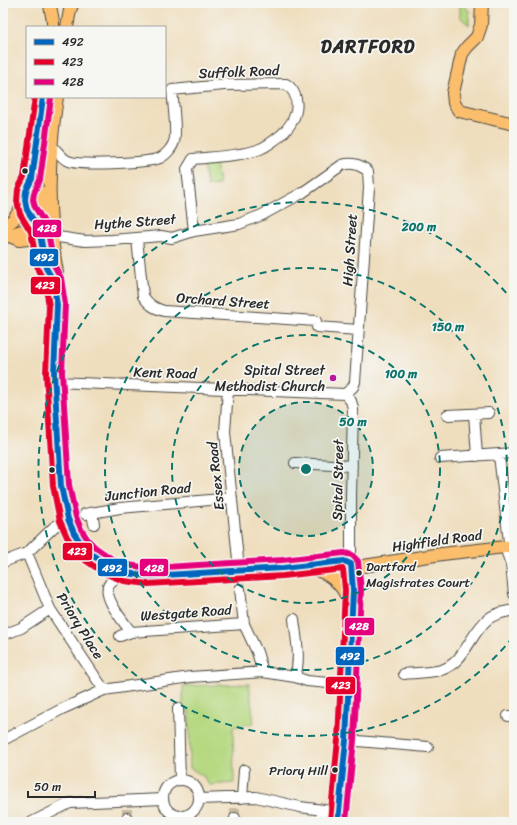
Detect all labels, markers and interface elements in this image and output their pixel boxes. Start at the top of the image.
legend [26,26,166,98]
text: 492 [62,31,84,53]
district label: DARTFORD [321,31,416,63]
text: 423 [62,51,83,73]
street label: Suffolk Road [198,58,281,86]
text: 428 [62,71,84,93]
unlabelled marker [20,166,30,176]
street label: Hythe Street [93,207,178,237]
street label: High Street [335,213,365,287]
text: 200 m [401,216,437,238]
line badge: 428 [32,219,62,238]
text: 428 [36,219,57,238]
line badge: 492 [29,248,59,267]
text: 492 [33,248,55,267]
line badge: 423 [30,276,61,295]
text: 423 [34,276,56,295]
street label: Orchard Street [175,285,271,317]
text: 150 m [432,316,465,338]
place label: Spital Street Methodist Church [215,358,326,399]
street label: Kent Road [133,359,199,387]
text: 100 m [385,363,418,385]
marker: Spital Street Methodist Church [328,373,338,383]
text: 50 m [339,411,367,433]
street label: Spital Street [325,438,351,521]
street label: Essex Road [200,439,232,511]
centre of rings [299,462,313,476]
unlabelled marker [47,465,57,475]
street label: Junction Road [103,475,194,509]
street label: Highfield Road [390,522,485,560]
line badge: 423 [62,542,93,561]
text: 423 [66,542,88,561]
place label: Dartford Magistrates Court [366,555,470,594]
line badge: 492 [97,558,128,577]
line badge: 428 [139,558,169,577]
text: 492 [101,559,123,578]
text: 428 [143,559,164,578]
marker: Dartford Magistrates Court [354,568,364,578]
street label: Priory Place [49,587,111,665]
street label: Westgate Road [140,597,234,629]
line badge: 428 [344,617,375,636]
text: 428 [348,617,369,636]
line badge: 492 [335,646,365,666]
text: 492 [339,647,361,666]
line badge: 423 [325,676,356,695]
text: 423 [330,676,352,695]
place label: Priory Hill [269,759,328,782]
marker: Priory Hill [330,765,340,775]
scale bar [28,773,95,799]
text: 50 m [34,776,61,798]

